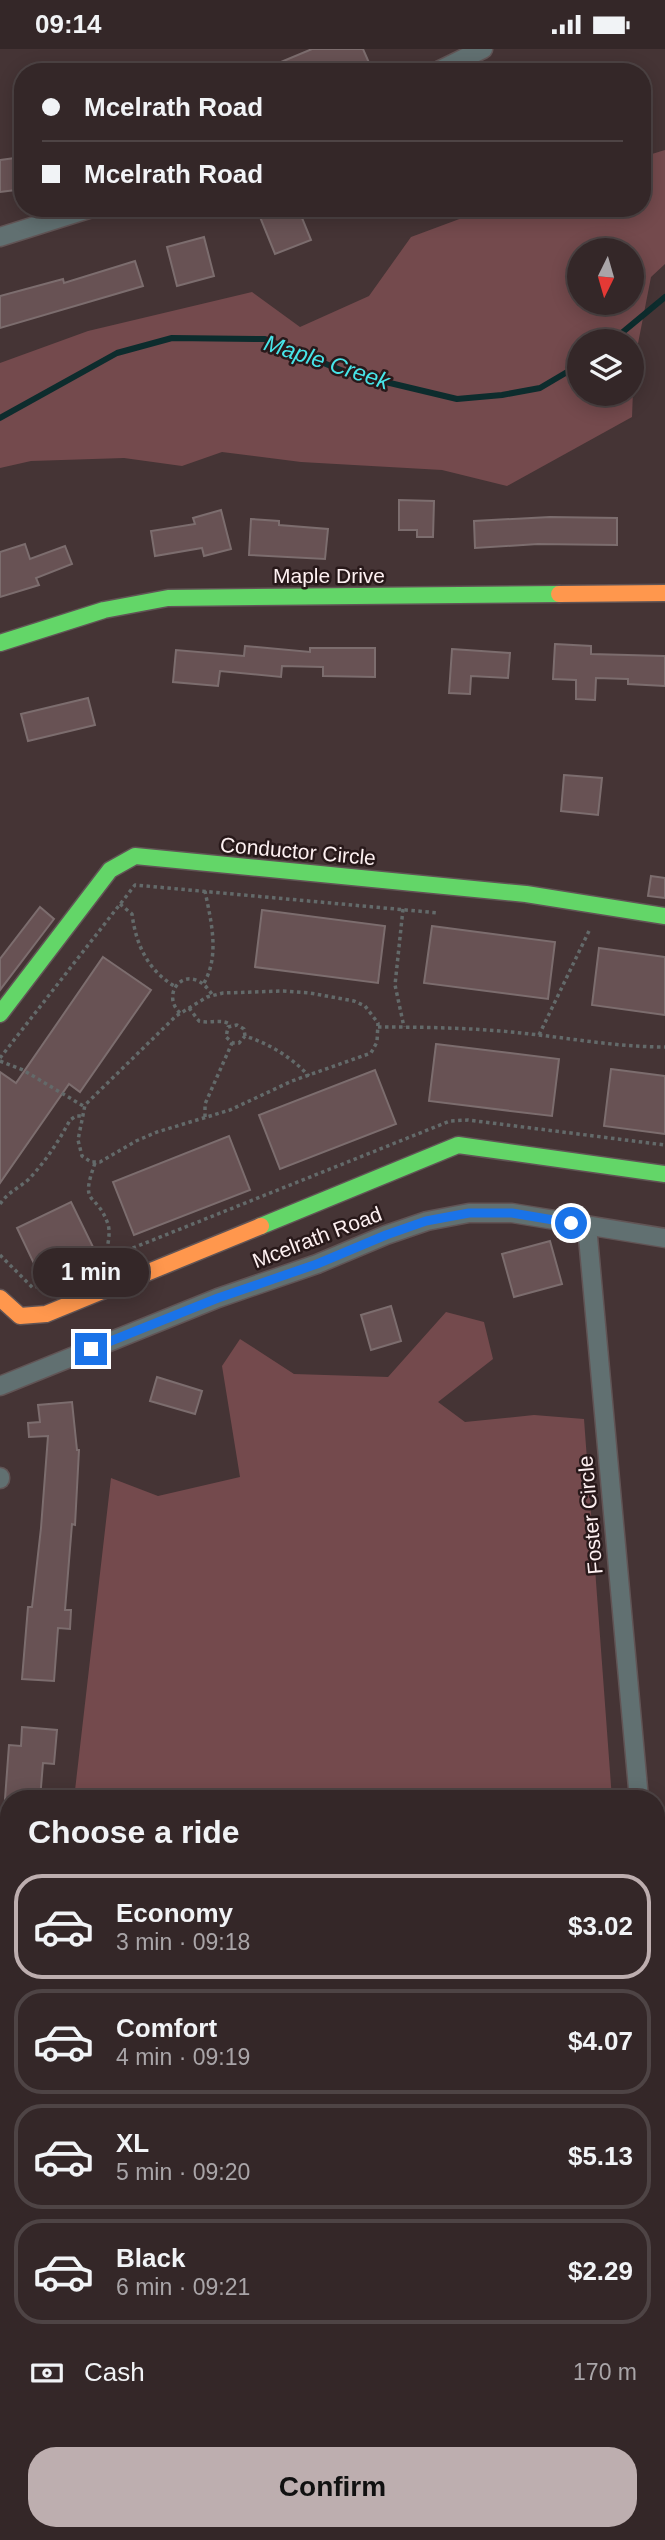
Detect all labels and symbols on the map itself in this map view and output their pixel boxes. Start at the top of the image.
north arrow [567,238,644,315]
water label: Maple Creek [261,329,394,395]
street label: Maple Drive [273,564,385,587]
street label: Conductor Circle [219,833,377,869]
street label: Mcelrath Road [249,1202,385,1272]
route start [555,1207,587,1239]
callout: 1 min [33,1247,149,1297]
route end [75,1333,107,1365]
street label: Foster Circle [573,1455,607,1575]

